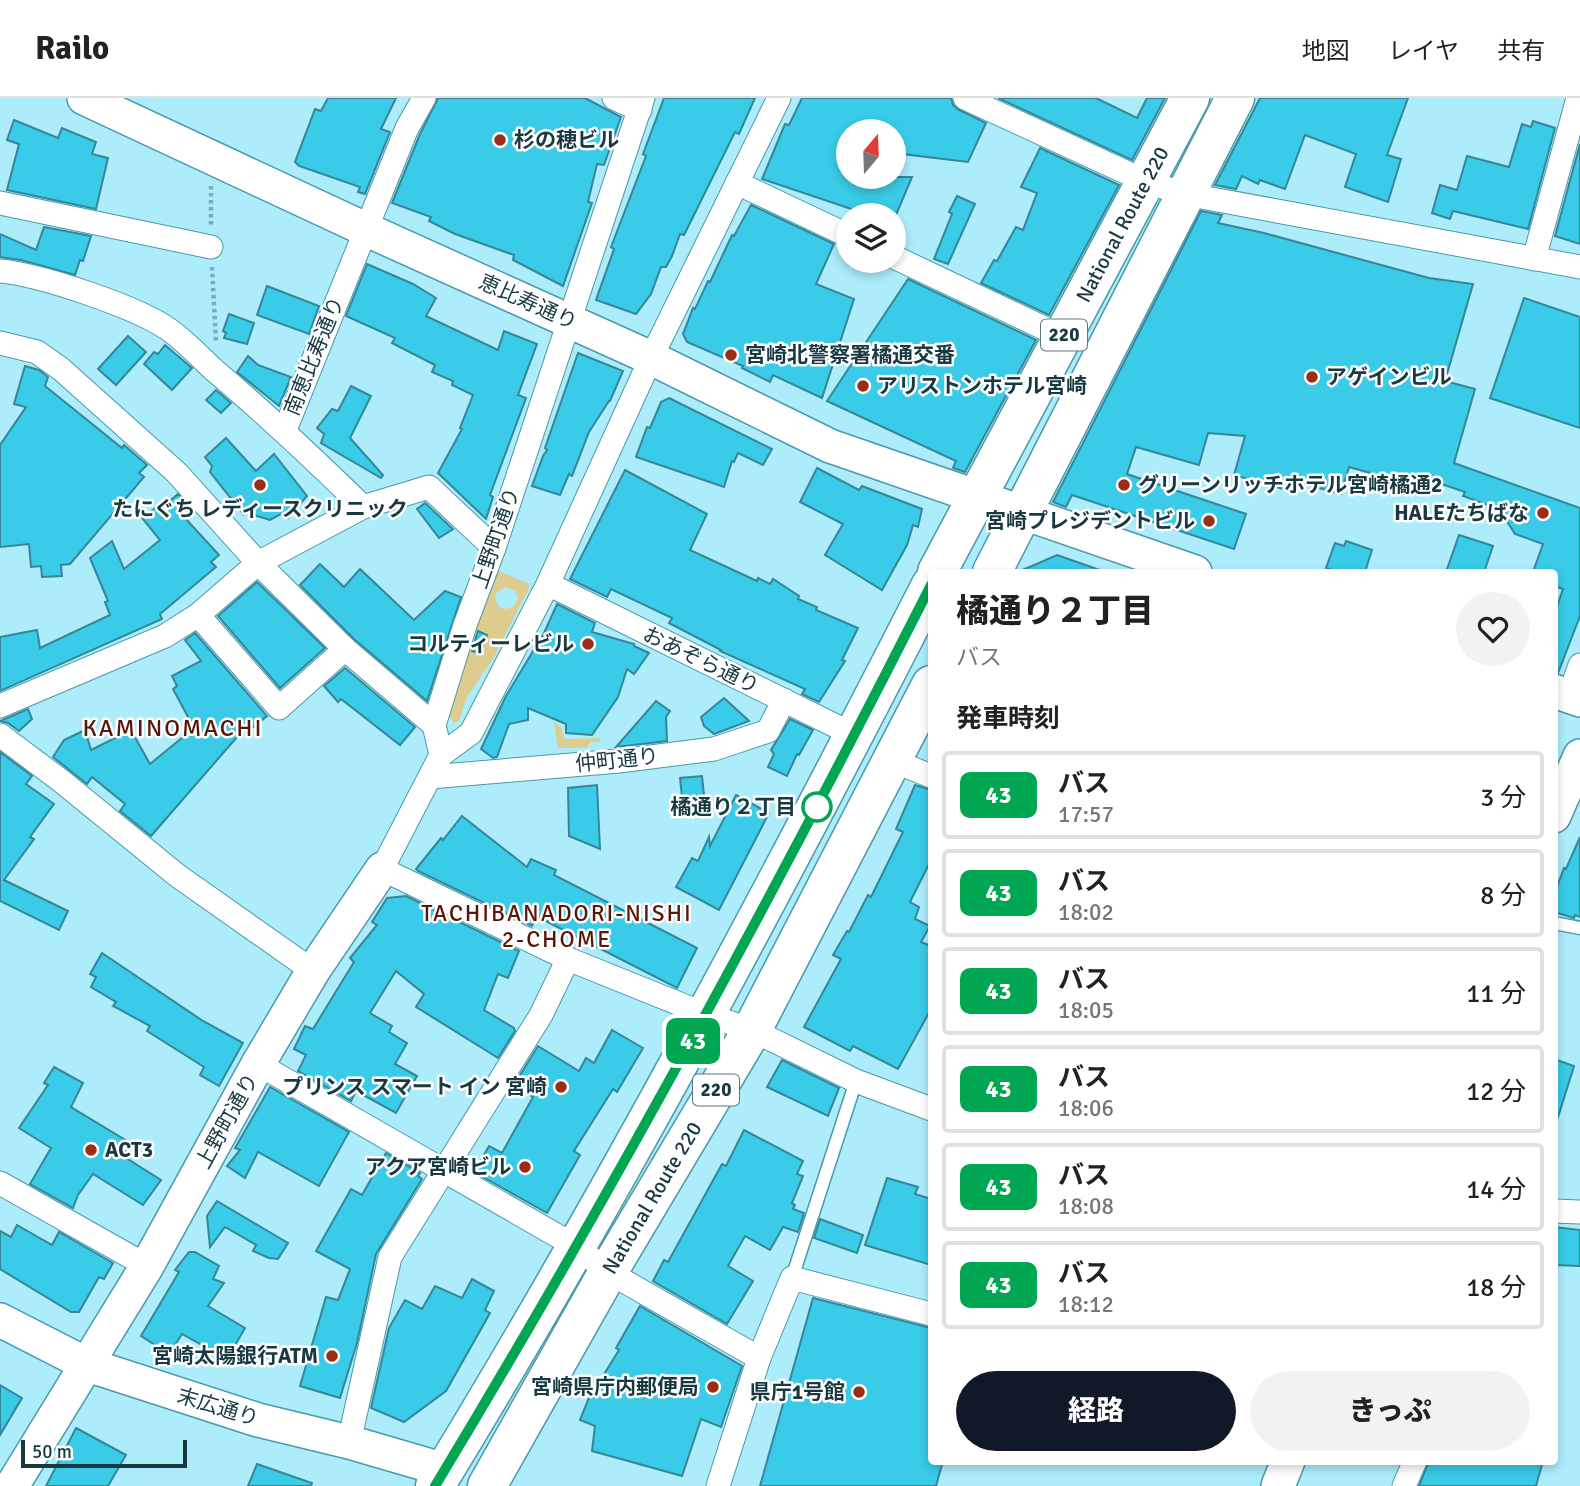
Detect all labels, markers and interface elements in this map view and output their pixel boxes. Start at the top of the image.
text: Railo [35,28,109,69]
text: 地図 [1302,36,1350,66]
text: レイヤ [1388,36,1459,66]
text: 共有 [1497,36,1545,66]
north arrow [836,119,906,189]
map controls [836,119,906,273]
place label: 杉の穂ビル [514,127,619,153]
marker: 杉の穂ビル [492,132,508,148]
street label: National Route 220 [1070,142,1175,307]
button: layers [836,203,906,273]
street label: 恵比寿通り [475,269,581,335]
street label: 南恵比寿通り [278,293,350,419]
road number: 220 [1041,319,1087,350]
place label: 宮崎北警察署橘通交番 [745,342,955,368]
marker: 宮崎北警察署橘通交番 [723,347,739,363]
place label: アゲインビル [1326,364,1452,390]
marker: アゲインビル [1304,369,1320,385]
place label: アリストンホテル宮崎 [877,373,1087,399]
marker: アリストンホテル宮崎 [855,378,871,394]
place label: グリーンリッチホテル宮崎橘通2 [1138,472,1442,498]
marker: たにぐち レディースクリニック [252,477,268,493]
marker: グリーンリッチホテル宮崎橘通2 [1116,477,1132,493]
street label: 上野町通り [467,484,525,592]
place label: たにぐち レディースクリニック [112,496,408,522]
place label: HALEたちばな [1394,500,1529,526]
marker: HALEたちばな [1535,505,1551,521]
place label: 宮崎プレジデントビル [985,508,1195,534]
marker: 宮崎プレジデントビル [1201,513,1217,529]
text: 橘通り２丁目 [956,591,1154,632]
button: heart [1456,592,1530,666]
street label: おあぞら通り [639,621,763,699]
place label: コルティーレビル [407,631,574,657]
marker: コルティーレビル [580,636,596,652]
text: バス [956,643,1002,672]
text: 発車時刻 [956,703,1060,735]
district label: KAMINOMACHI [83,713,263,743]
street label: 仲町通り [574,743,660,777]
text: バス [1058,768,1110,800]
text: 43 [986,780,1011,810]
text: 3 分 [1480,782,1526,814]
marker: 橘通り２丁目 [802,792,832,822]
place label: 橘通り２丁目 [670,794,796,820]
text: 17:57 [1058,800,1114,829]
text: バス [1058,866,1110,898]
text: 43 [986,878,1011,908]
text: 8 分 [1480,880,1526,912]
text: 18:02 [1058,898,1114,927]
district label: TACHIBANADORI-NISHI 2-CHOME [421,899,693,954]
text: バス [1058,964,1110,996]
text: 43 [986,976,1011,1006]
text: 11 分 [1466,978,1526,1010]
text: 18:05 [1058,996,1114,1025]
line badge: 43 [662,1018,724,1064]
text: 43 [680,1026,706,1056]
text: バス [1058,1062,1110,1094]
street label: 上野町通り [190,1069,264,1173]
place label: プリンス スマート イン 宮崎 [282,1074,547,1100]
road number: 220 [693,1074,739,1106]
text: 43 [986,1074,1011,1104]
text: 12 分 [1466,1076,1526,1108]
marker: プリンス スマート イン 宮崎 [553,1079,569,1095]
text: 18:06 [1058,1094,1114,1123]
street label: National Route 220 [597,1117,707,1279]
place label: ACT3 [105,1137,153,1163]
marker: ACT3 [83,1142,99,1158]
place label: アクア宮崎ビル [365,1154,511,1180]
marker: アクア宮崎ビル [517,1159,533,1175]
text: バス [1058,1160,1110,1192]
text: 43 [986,1172,1011,1202]
text: 14 分 [1466,1174,1526,1206]
text: 18:08 [1058,1192,1114,1221]
text: バス [1058,1258,1110,1290]
text: 43 [986,1270,1011,1300]
text: 18 分 [1466,1272,1526,1304]
text: 18:12 [1058,1290,1114,1319]
place label: 宮崎太陽銀行ATM [152,1343,318,1369]
marker: 宮崎太陽銀行ATM [324,1348,340,1364]
button: 経路 [956,1371,1236,1451]
button: きっぷ [1250,1371,1530,1451]
place label: 宮崎県庁内郵便局 [531,1374,699,1400]
marker: 宮崎県庁内郵便局 [705,1379,721,1395]
place label: 県庁1号館 [750,1379,845,1405]
street label: 末広通り [174,1382,262,1432]
marker: 県庁1号館 [851,1384,867,1400]
scale bar [21,1437,187,1469]
text: 50 m [32,1440,72,1464]

